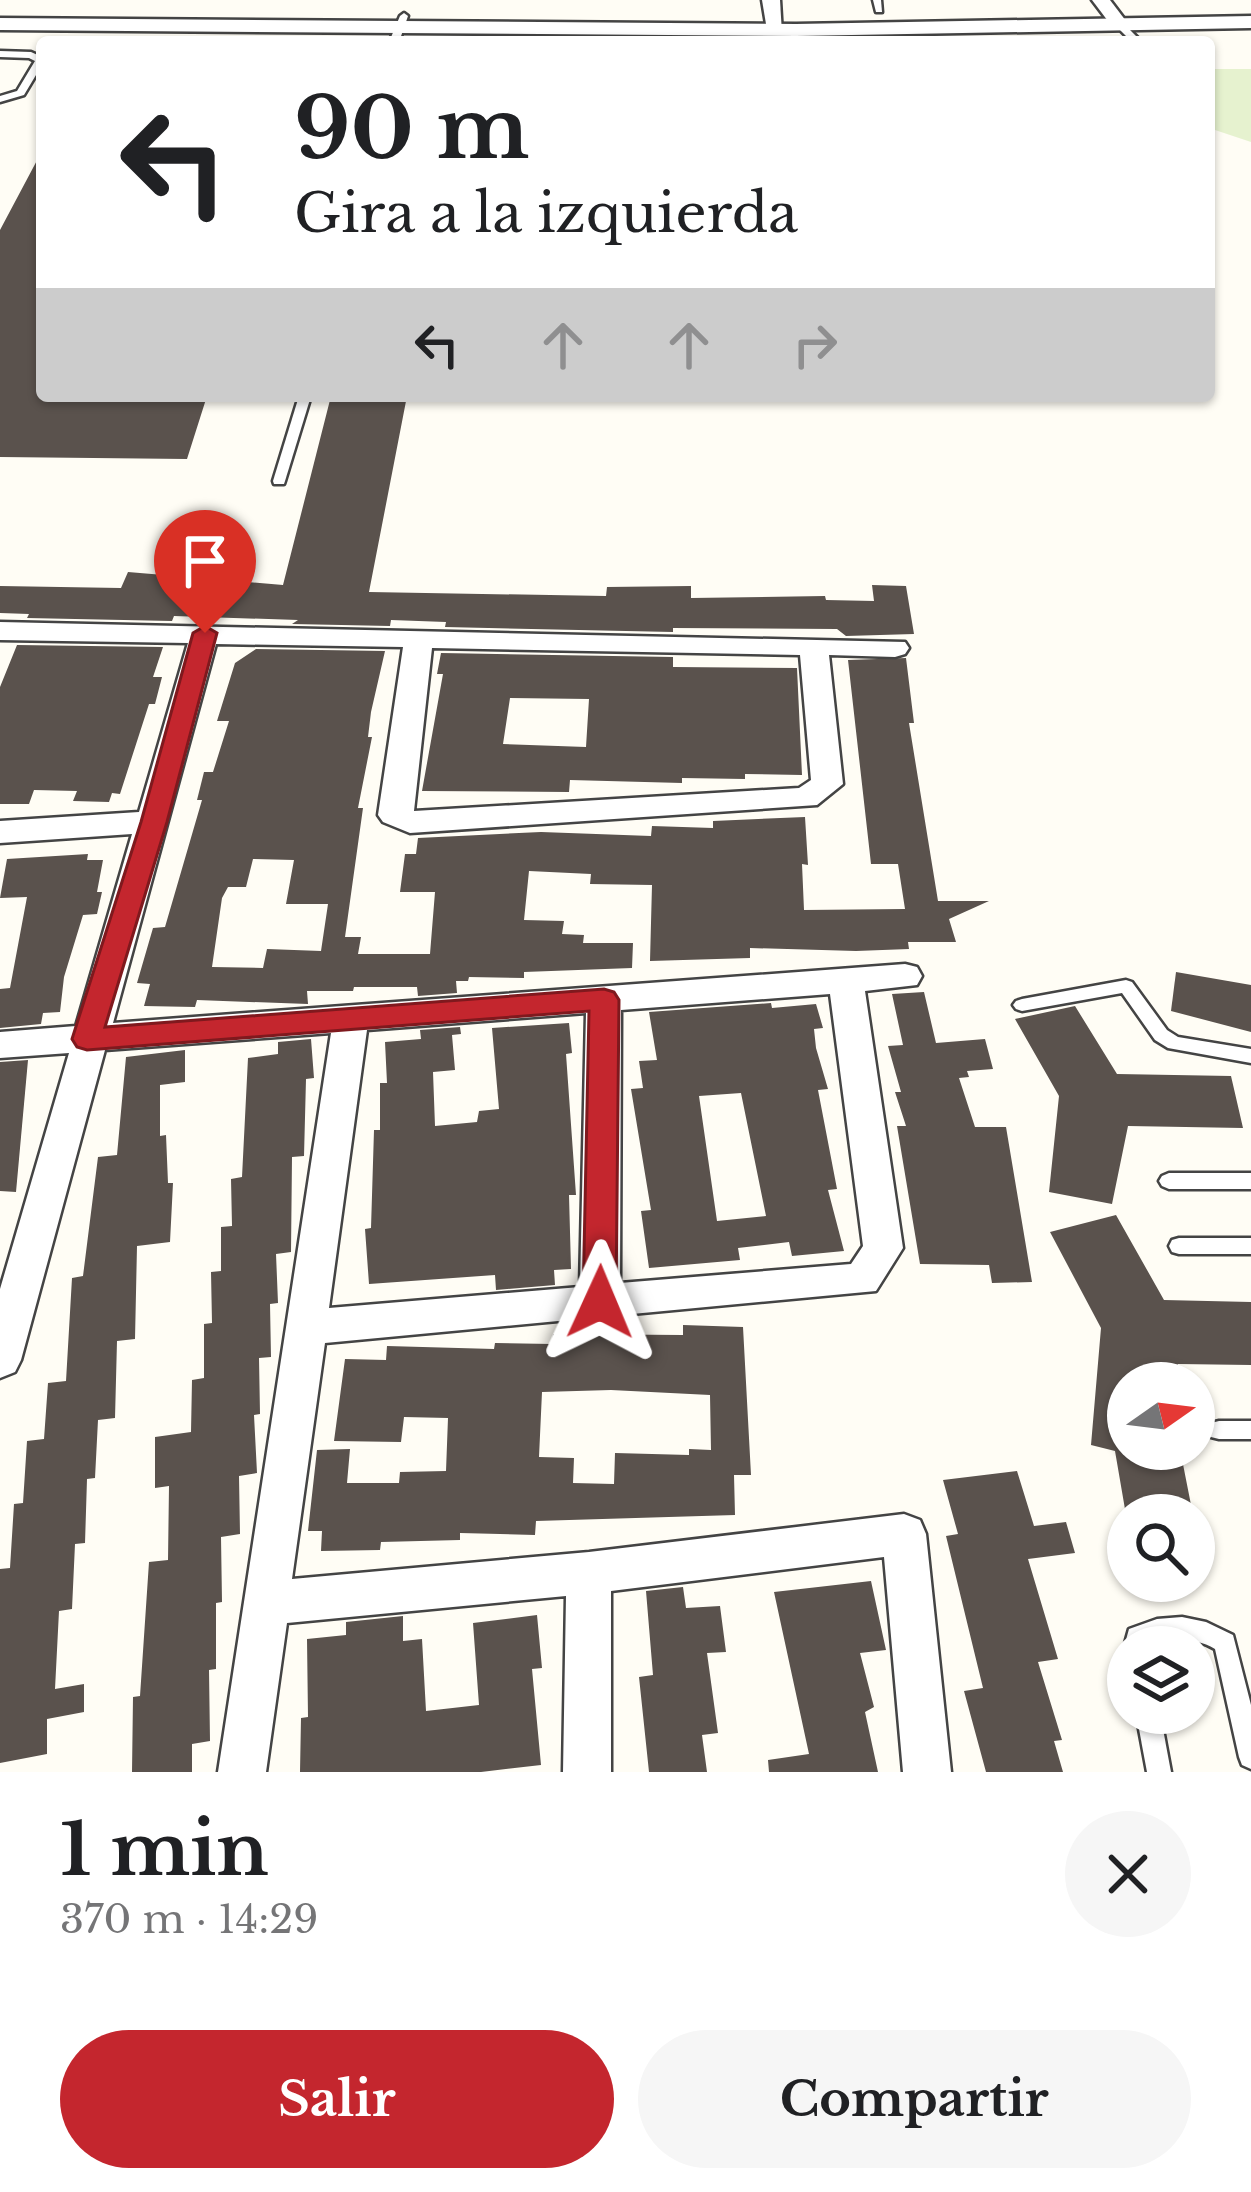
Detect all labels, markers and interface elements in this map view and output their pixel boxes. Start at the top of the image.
text: 90 m [294,77,529,181]
icon: left [96,84,252,240]
text: Gira a la izquierda [294,180,798,247]
icon: left [404,312,470,378]
icon: ahead [530,312,596,378]
icon: ahead [656,312,722,378]
icon: right [782,312,848,378]
pin [154,510,256,633]
icon: arrive [172,528,238,594]
position arrow [537,1239,663,1365]
north arrow [1107,1362,1215,1470]
map controls [1107,1362,1215,1734]
button: search [1107,1494,1215,1602]
button: layers [1107,1626,1215,1734]
text: 1 min [60,1805,269,1894]
button: close [1065,1811,1191,1937]
text: 370 m · 14:29 [60,1895,318,1944]
button: Salir [60,2030,614,2168]
button: Compartir [638,2030,1191,2168]

